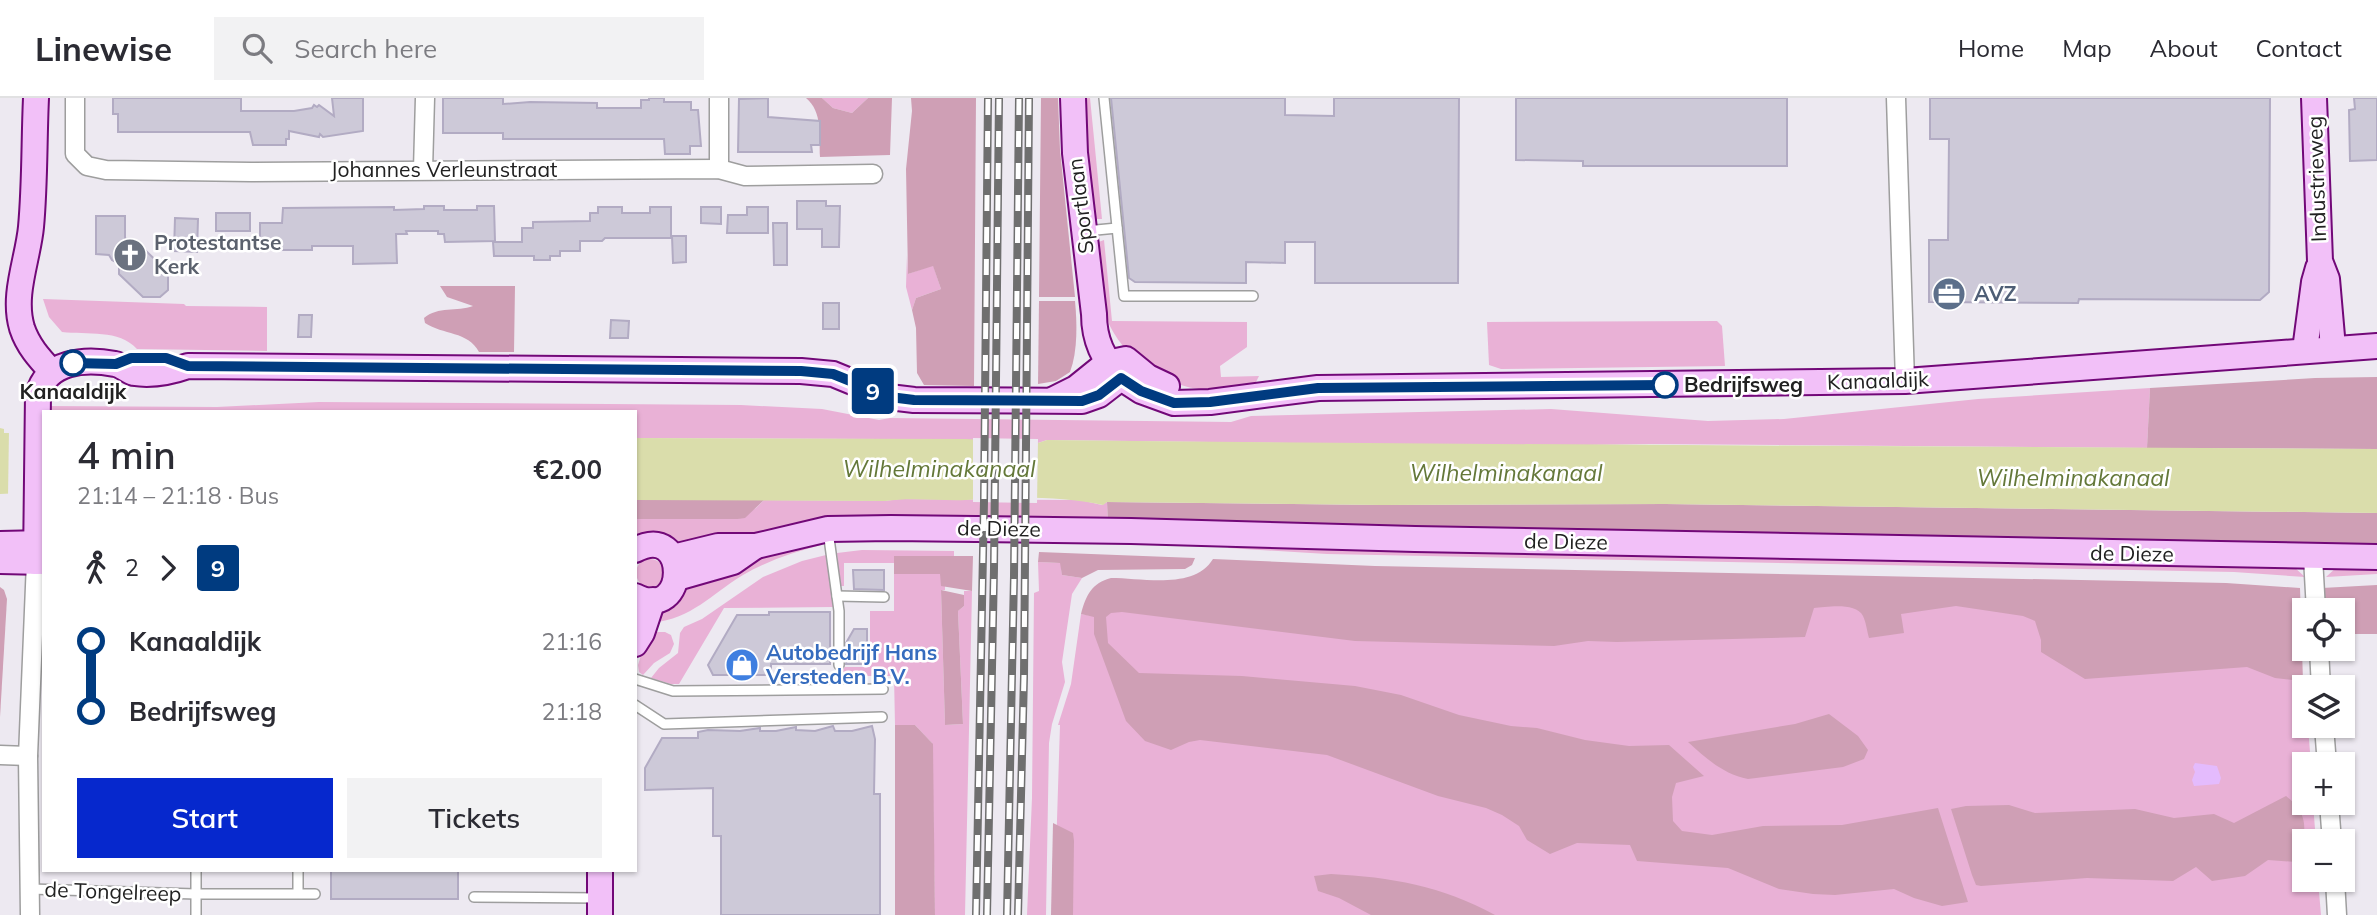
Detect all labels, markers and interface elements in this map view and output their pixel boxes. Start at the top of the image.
search box [214,17,704,80]
text: Linewise [35,28,172,69]
icon: search [238,29,276,67]
text: Search here [294,32,437,65]
text: Home [1958,33,2024,63]
text: Map [2062,33,2112,63]
text: About [2150,33,2218,63]
text: Contact [2256,33,2342,63]
street label: Industrieweg [2301,116,2331,243]
street label: Johannes Verleunstraat [331,156,557,182]
street label: Sportlaan [1061,157,1099,255]
place label: Protestantse Kerk [154,229,282,279]
church icon: Protestantse Kerk [111,236,149,274]
office icon: AVZ [1930,275,1968,313]
place label: AVZ [1974,280,2017,306]
marker: Kanaaldijk [60,350,86,376]
street label: Kanaaldijk [1827,365,1929,395]
line badge: 9 [850,368,896,414]
place label: Bedrijfsweg [1684,371,1803,397]
marker: Bedrijfsweg [1652,372,1678,398]
text: 9 [866,376,880,406]
place label: Kanaaldijk [20,378,127,404]
text: 4 min [77,431,176,479]
text: €2.00 [533,453,602,486]
water label: Wilhelminakanaal [842,454,1036,483]
water label: Wilhelminakanaal [1409,458,1603,487]
water label: Wilhelminakanaal [1976,463,2170,492]
text: 21:14 – 21:18 · Bus [77,481,279,510]
street label: de Dieze [957,514,1041,542]
street label: de Dieze [1524,527,1608,555]
street label: de Dieze [2090,539,2174,567]
icon: walk [77,549,115,587]
icon: forward [149,549,187,587]
text: 2 [125,553,139,582]
text: 9 [211,553,225,583]
map controls [2292,598,2355,892]
button: locate [2292,598,2355,661]
text: Kanaaldijk [129,625,261,658]
text: 21:16 [542,627,602,656]
place label: Autobedrijf Hans Versteden B.V. [765,639,937,689]
shop icon: Autobedrijf Hans Versteden B.V. [723,646,761,684]
button: layers [2292,675,2355,738]
text: Bedrijfsweg [129,695,276,728]
text: 21:18 [542,697,602,726]
button: + [2292,752,2355,815]
button: Start [77,778,333,858]
button: Tickets [347,778,602,858]
button: − [2292,829,2355,892]
street label: de Tongelreep [44,876,182,906]

